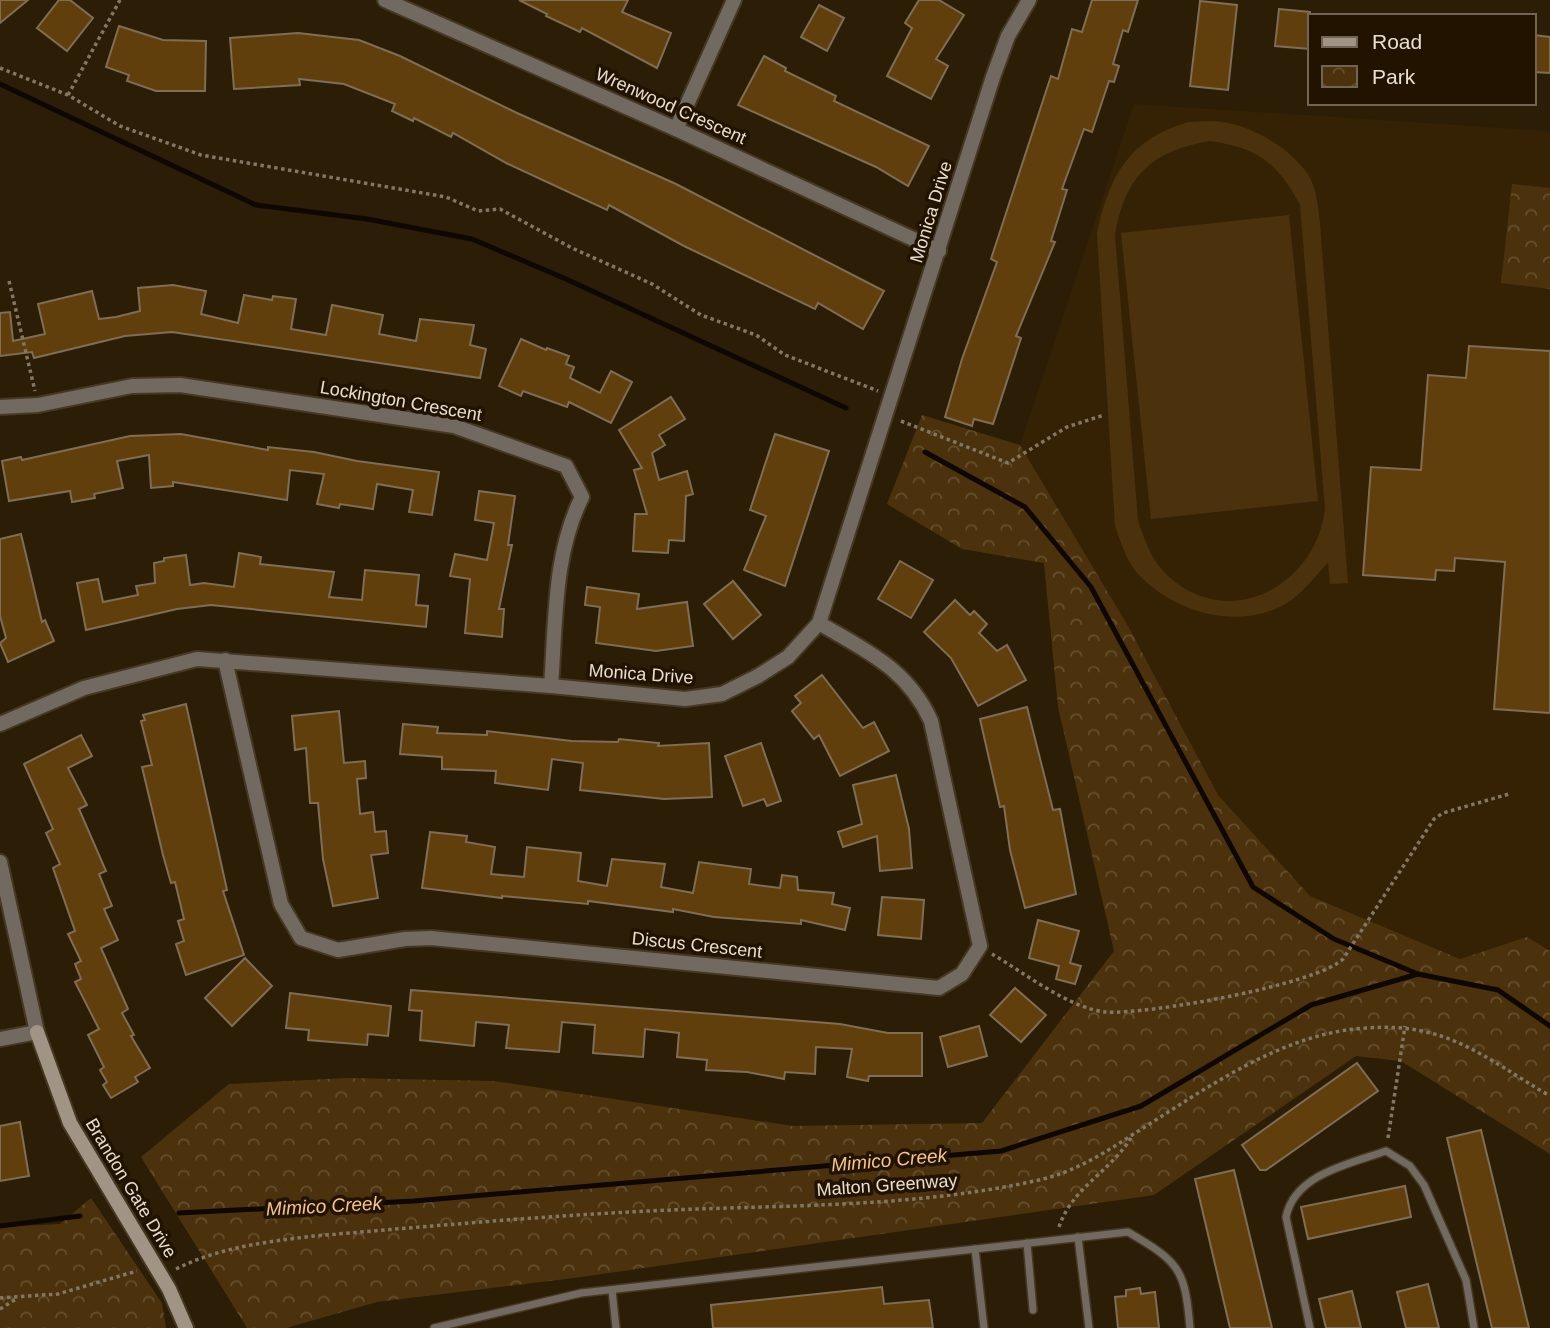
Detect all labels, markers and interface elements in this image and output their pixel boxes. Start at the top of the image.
legend [1308,14,1536,105]
text: Road [1372,30,1422,53]
street label: Wrenwood Crescent [593,64,749,148]
text: Park [1372,65,1416,88]
street label: Monica Drive [906,159,956,265]
street label: Lockington Crescent [318,377,484,425]
street label: Monica Drive [588,660,694,688]
street label: Discus Crescent [631,928,763,962]
street label: Brandon Gate Drive [81,1115,181,1261]
water label: Mimico Creek [830,1144,949,1176]
street label: Malton Greenway [816,1170,958,1200]
water label: Mimico Creek [265,1192,384,1220]

